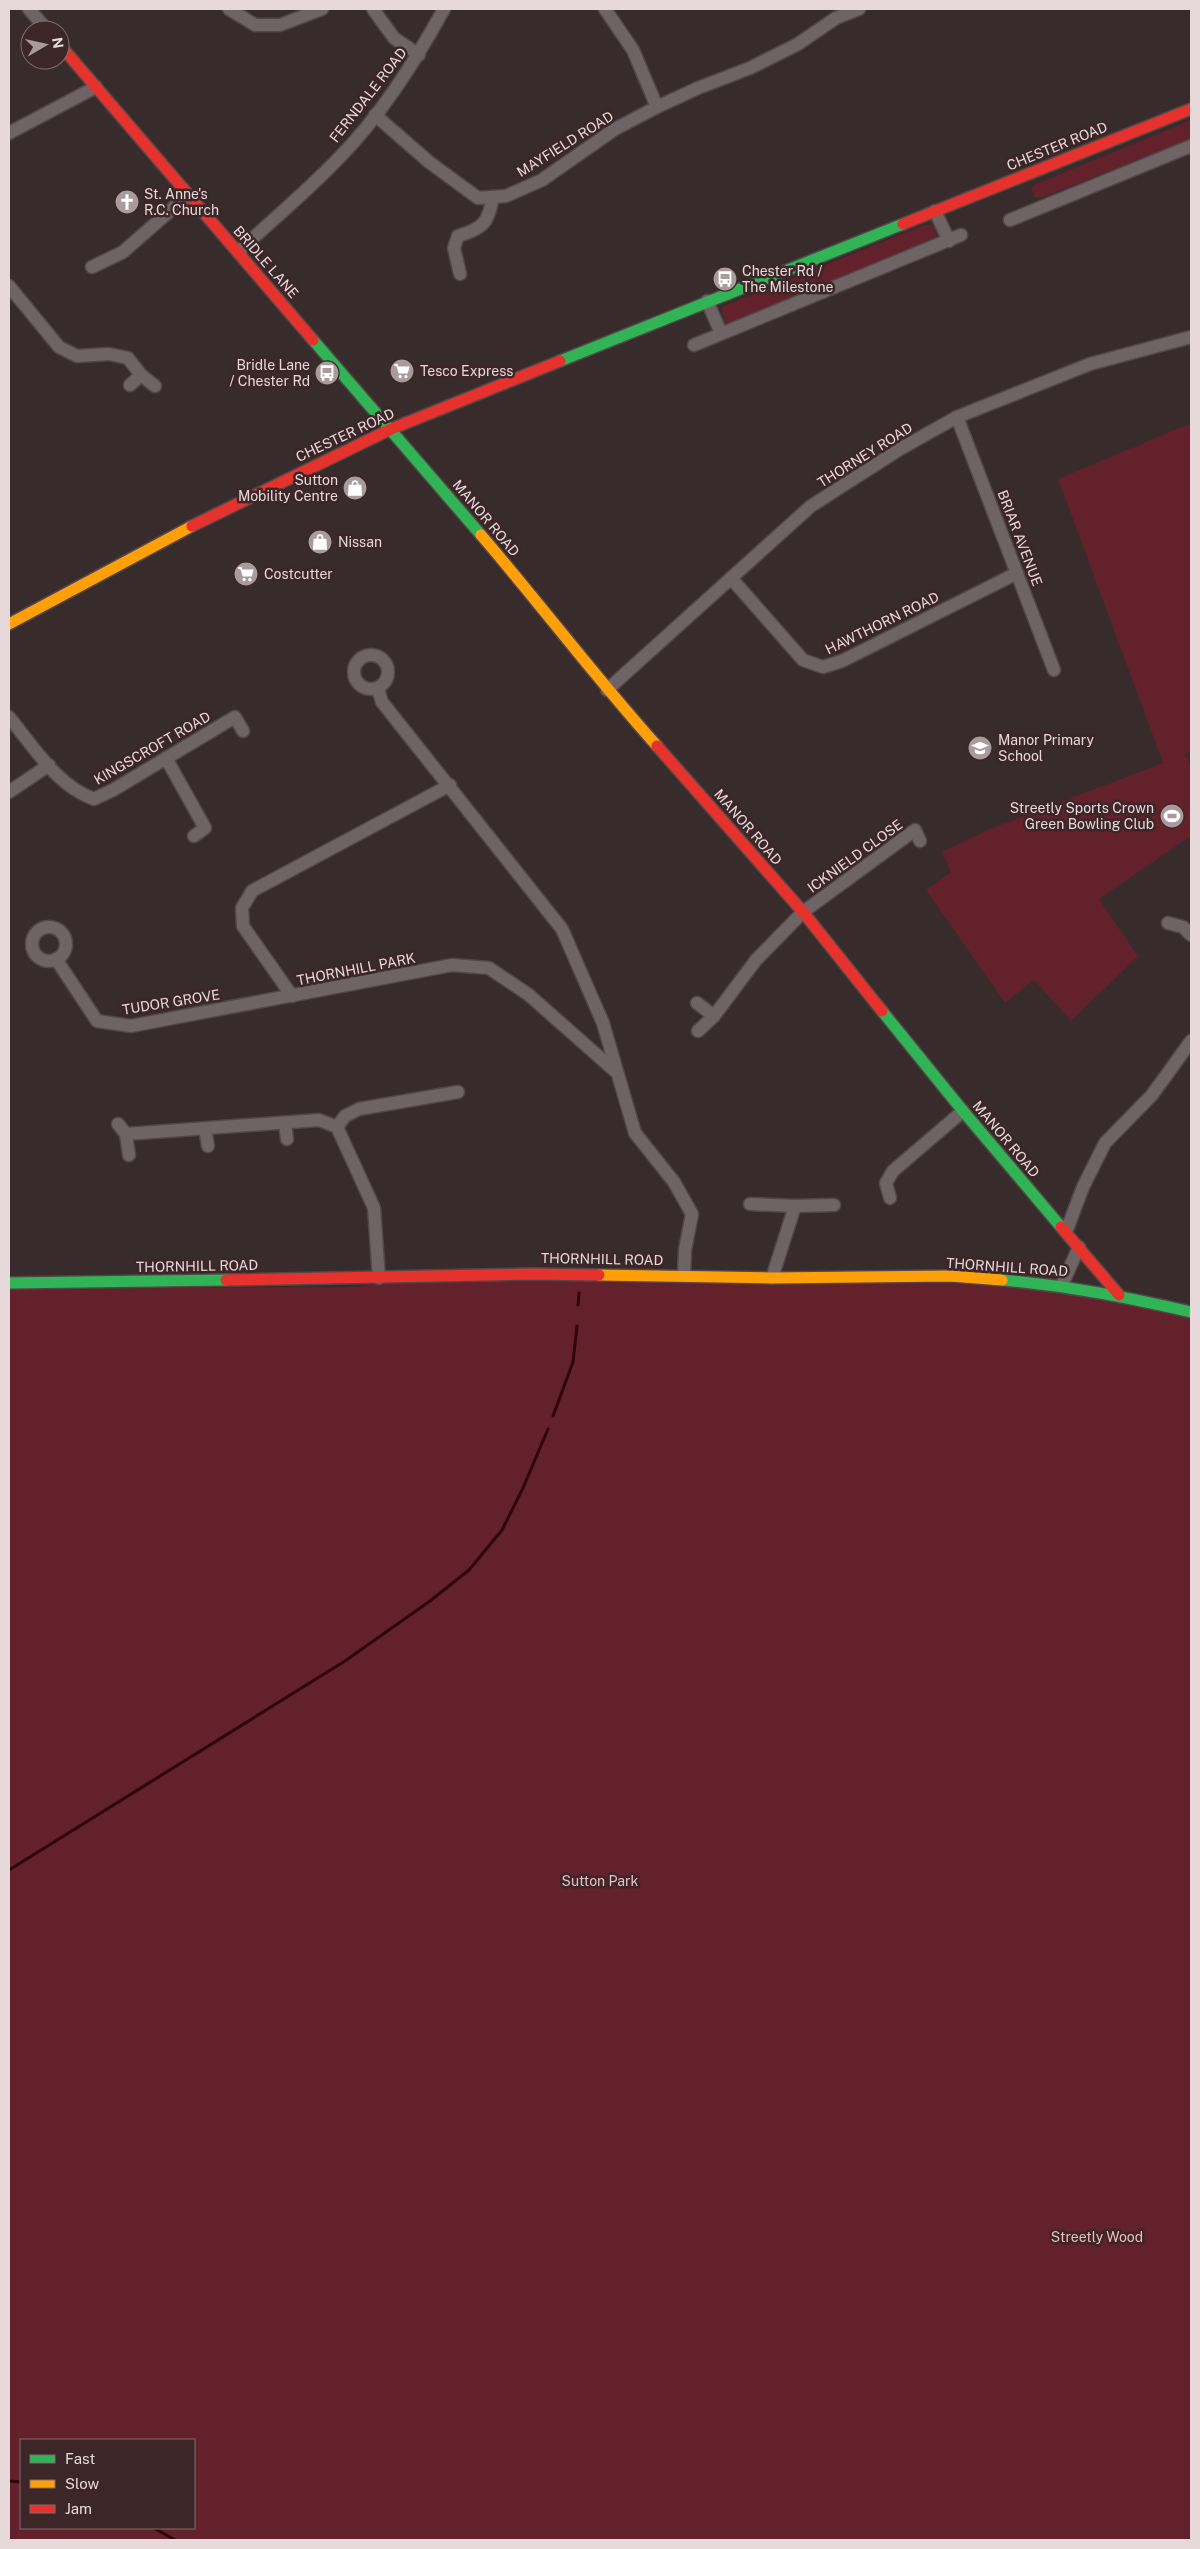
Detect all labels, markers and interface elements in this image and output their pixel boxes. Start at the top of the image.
north arrow [20,20,70,70]
text: N [49,36,67,50]
street label: FERNDALE ROAD [326,45,410,145]
street label: MAYFIELD ROAD [514,108,616,180]
street label: CHESTER ROAD [1004,119,1110,173]
place label: St. Anne's R.C. Church [144,186,219,218]
church icon: St. Anne's R.C. Church [114,189,140,215]
street label: BRIDLE LANE [230,223,302,301]
place label: Chester Rd / The Milestone [742,263,834,295]
bus stop icon: Chester Rd / The Milestone [712,266,738,292]
place label: Bridle Lane / Chester Rd [230,357,310,389]
supermarket icon: Tesco Express [389,358,415,384]
bus stop icon: Bridle Lane / Chester Rd [314,360,340,386]
place label: Tesco Express [420,363,513,379]
street label: CHESTER ROAD [293,405,397,465]
street label: THORNEY ROAD [815,419,915,491]
place label: Sutton Mobility Centre [238,472,338,504]
shop icon: Sutton Mobility Centre [342,475,368,501]
street label: MANOR ROAD [449,477,523,559]
street label: BRIAR AVENUE [994,488,1046,588]
shop icon: Nissan [307,529,333,555]
place label: Nissan [338,534,382,550]
supermarket icon: Costcutter [233,561,259,587]
place label: Costcutter [264,566,333,582]
street label: HAWTHORN ROAD [823,589,941,657]
street label: KINGSCROFT ROAD [91,708,213,788]
place label: Manor Primary School [998,732,1094,764]
school or university icon: Manor Primary School [967,735,993,761]
street label: MANOR ROAD [711,786,785,868]
place label: Streetly Sports Crown Green Bowling Club [1010,800,1154,832]
sports icon: Streetly Sports Crown Green Bowling Club [1159,803,1185,829]
street label: ICKNIELD CLOSE [804,816,906,896]
street label: THORNHILL PARK [295,950,417,988]
street label: TUDOR GROVE [121,986,221,1018]
street label: MANOR ROAD [969,1098,1043,1180]
street label: THORNHILL ROAD [541,1250,663,1268]
street label: THORNHILL ROAD [945,1255,1069,1279]
street label: THORNHILL ROAD [136,1257,258,1275]
park label: Sutton Park [562,1873,639,1889]
park label: Streetly Wood [1051,2229,1143,2245]
legend [20,2439,195,2529]
text: Fast [65,2450,95,2467]
text: Slow [65,2475,100,2492]
text: Jam [65,2500,92,2517]

